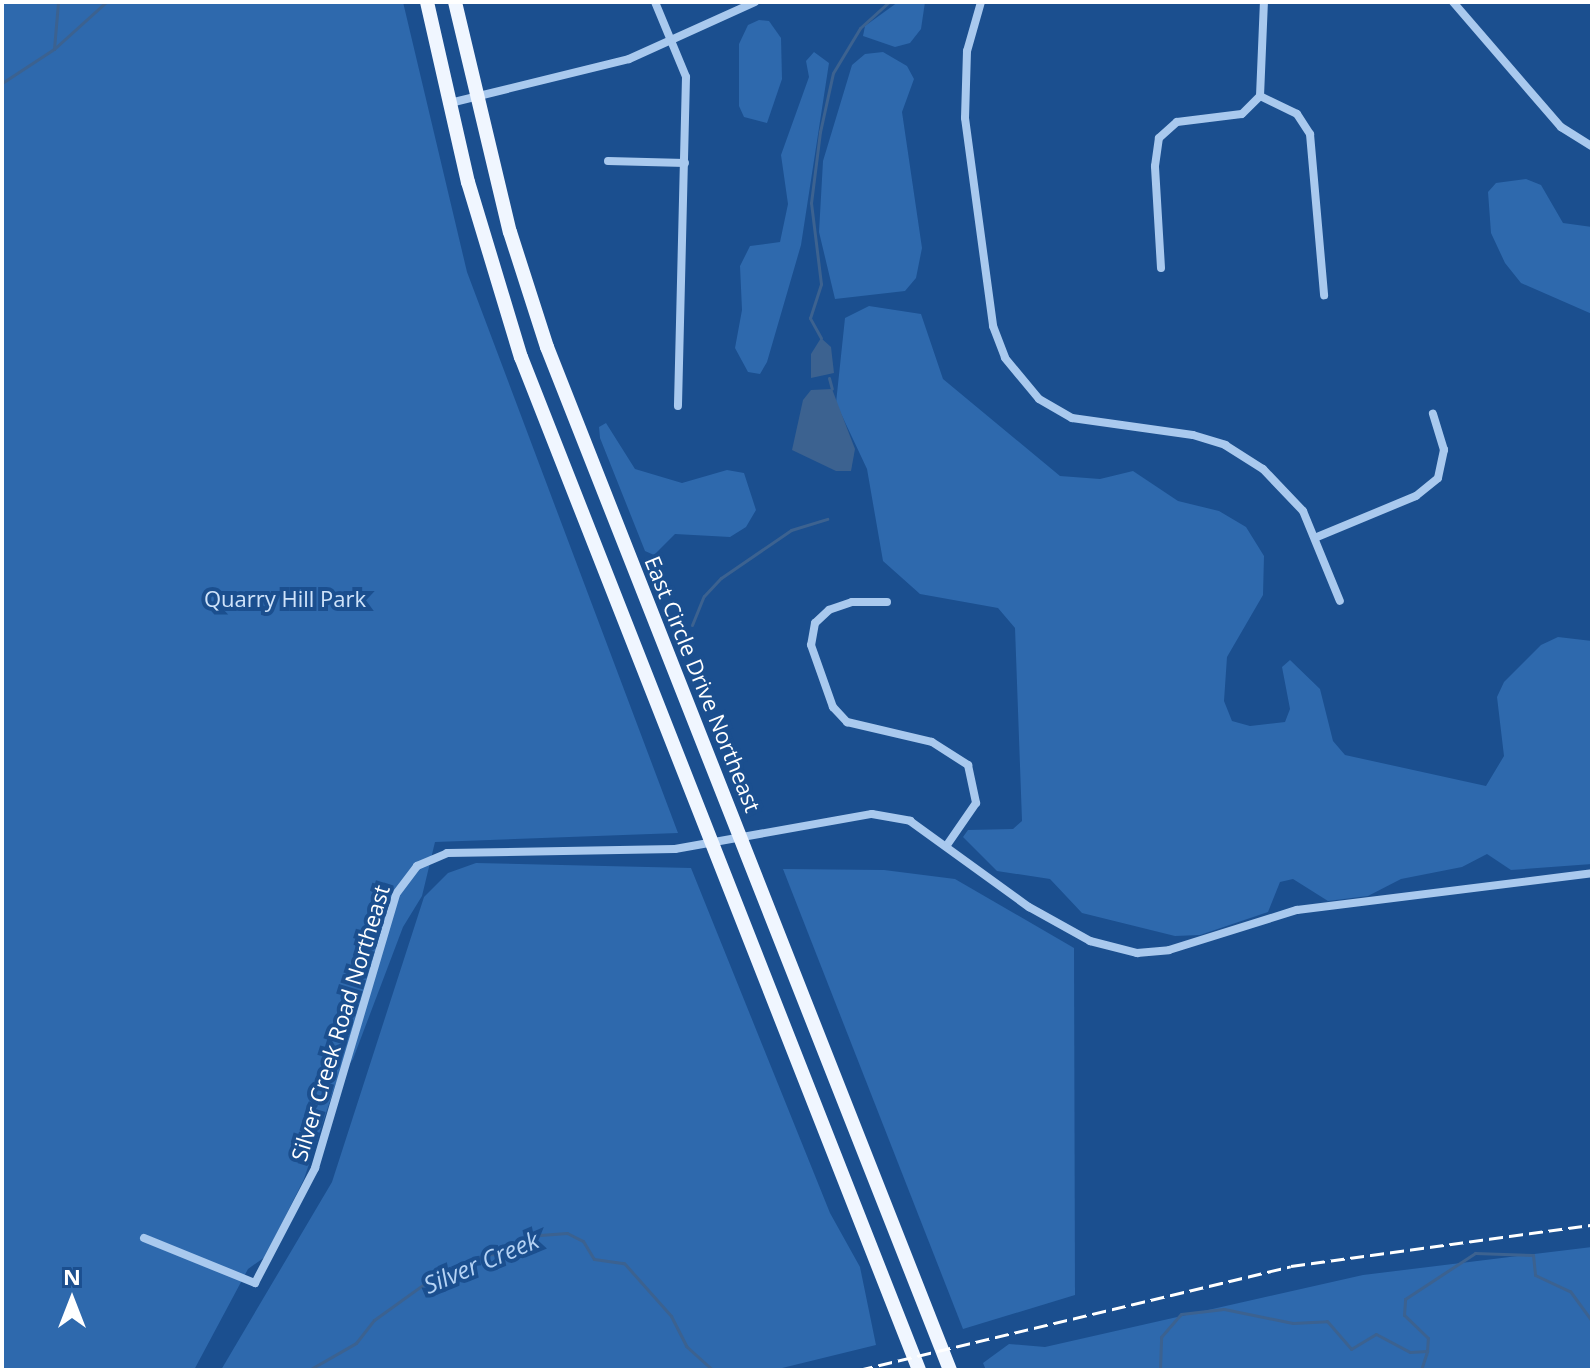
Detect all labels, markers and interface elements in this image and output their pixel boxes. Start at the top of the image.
street label: East Circle Drive Northeast [640,552,766,816]
park label: Quarry Hill Park [204,586,366,612]
street label: Silver Creek Road Northeast [285,882,395,1164]
water label: Silver Creek [419,1225,543,1299]
north arrow [32,1260,112,1340]
text: N [63,1261,81,1291]

